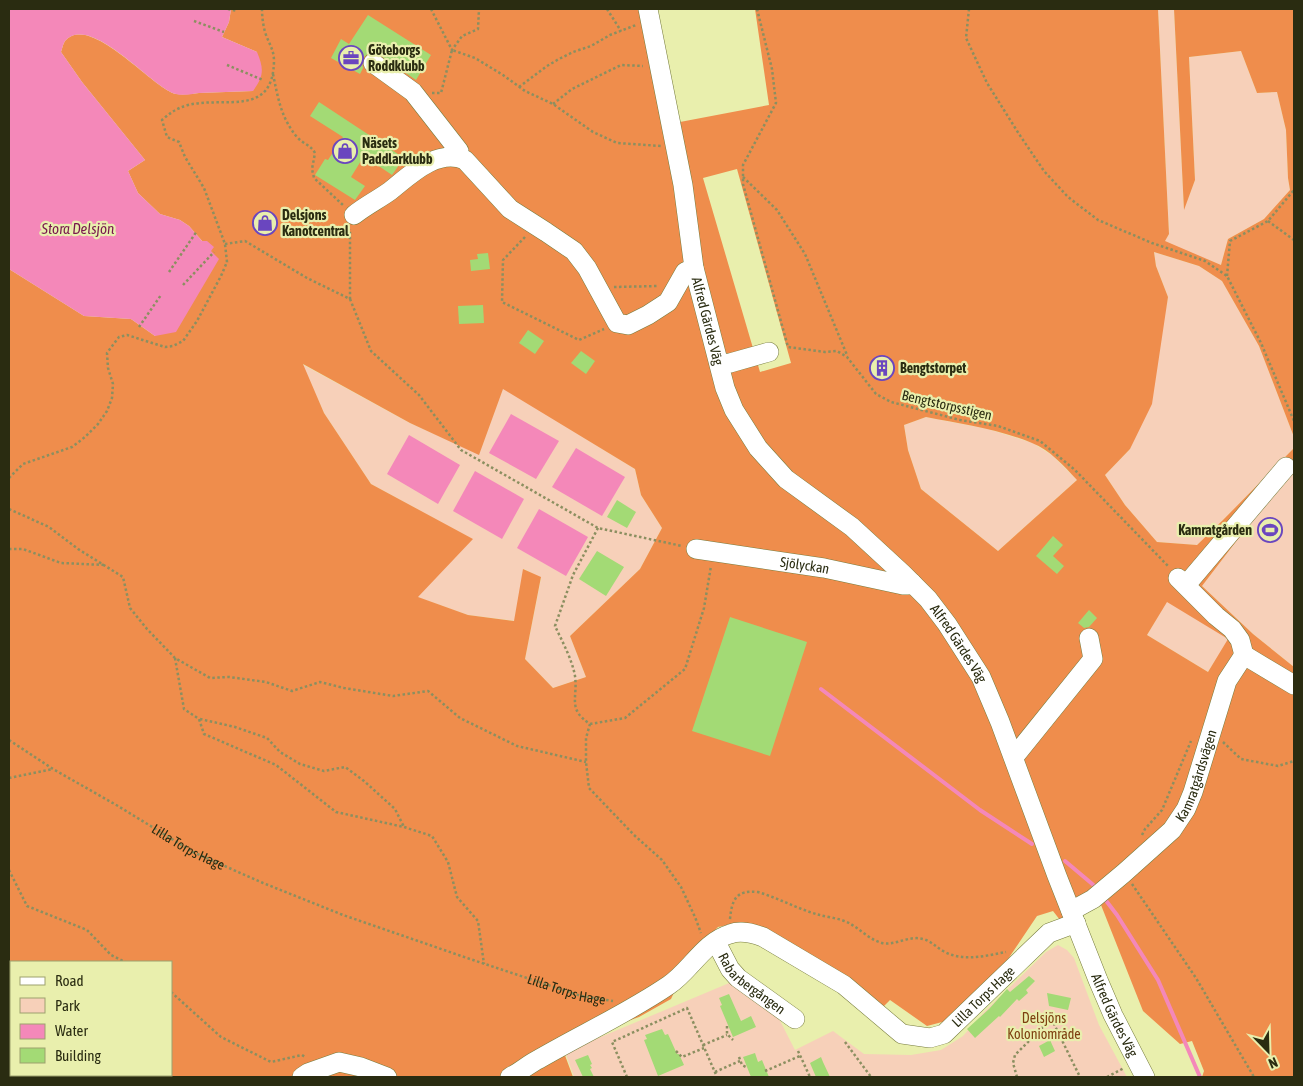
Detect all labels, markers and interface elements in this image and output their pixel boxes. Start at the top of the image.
place label: Göteborgs Roddklubb [368,42,425,74]
office icon: Göteborgs Roddklubb [338,45,364,71]
place label: Näsets Paddlarklubb [362,135,433,167]
shop icon: Näsets Paddlarklubb [332,138,358,164]
place label: Delsjons Kanotcentral [282,207,349,239]
shop icon: Delsjons Kanotcentral [252,210,278,236]
water label: Stora Delsjön [41,220,114,237]
street label: Alfred Gärdes Väg [689,275,727,367]
building icon: Bengtstorpet [869,355,895,381]
place label: Bengtstorpet [900,360,966,376]
street label: Bengtstorpsstigen [900,387,994,423]
sports icon: Kamratgården [1257,517,1283,543]
place label: Kamratgården [1178,522,1252,538]
street label: Sjölyckan [779,554,831,577]
street label: Alfred Gärdes Väg [927,601,990,685]
street label: Kamratgårdsvägen [1172,728,1220,825]
street label: Lilla Torps Hage [149,821,227,873]
street label: Rabarbergången [715,950,788,1017]
legend [10,961,172,1076]
street label: Lilla Torps Hage [948,963,1018,1030]
street label: Lilla Torps Hage [525,971,607,1008]
street label: Alfred Gärdes Väg [1088,971,1141,1060]
text: Road [55,972,84,989]
text: Park [55,997,80,1014]
park label: Delsjöns Koloniområde [1007,1010,1081,1042]
text: Water [55,1022,88,1039]
north arrow [1243,1026,1293,1076]
text: Building [55,1047,101,1064]
text: N [1266,1054,1280,1072]

